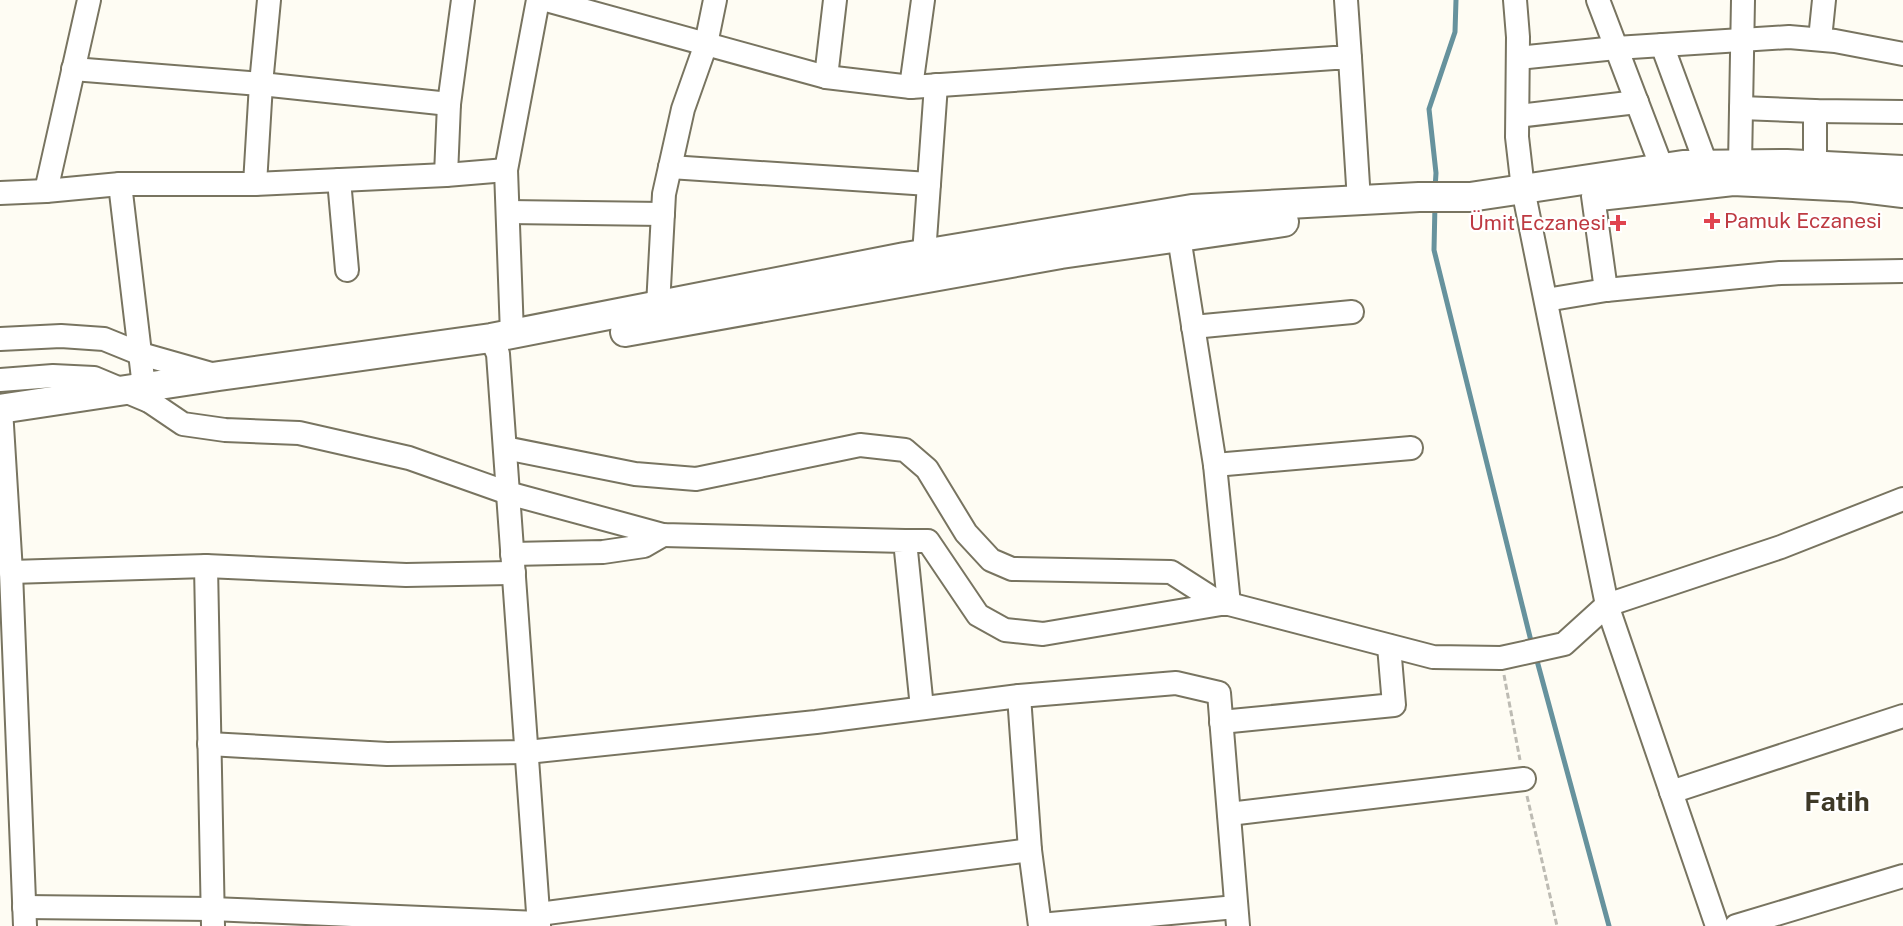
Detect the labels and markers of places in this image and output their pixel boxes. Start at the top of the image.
place label: Pamuk Eczanesi [1724,208,1882,233]
place label: Ümit Eczanesi [1469,210,1606,235]
marker: Pamuk Eczanesi [1705,214,1719,228]
marker: Ümit Eczanesi [1611,216,1625,230]

